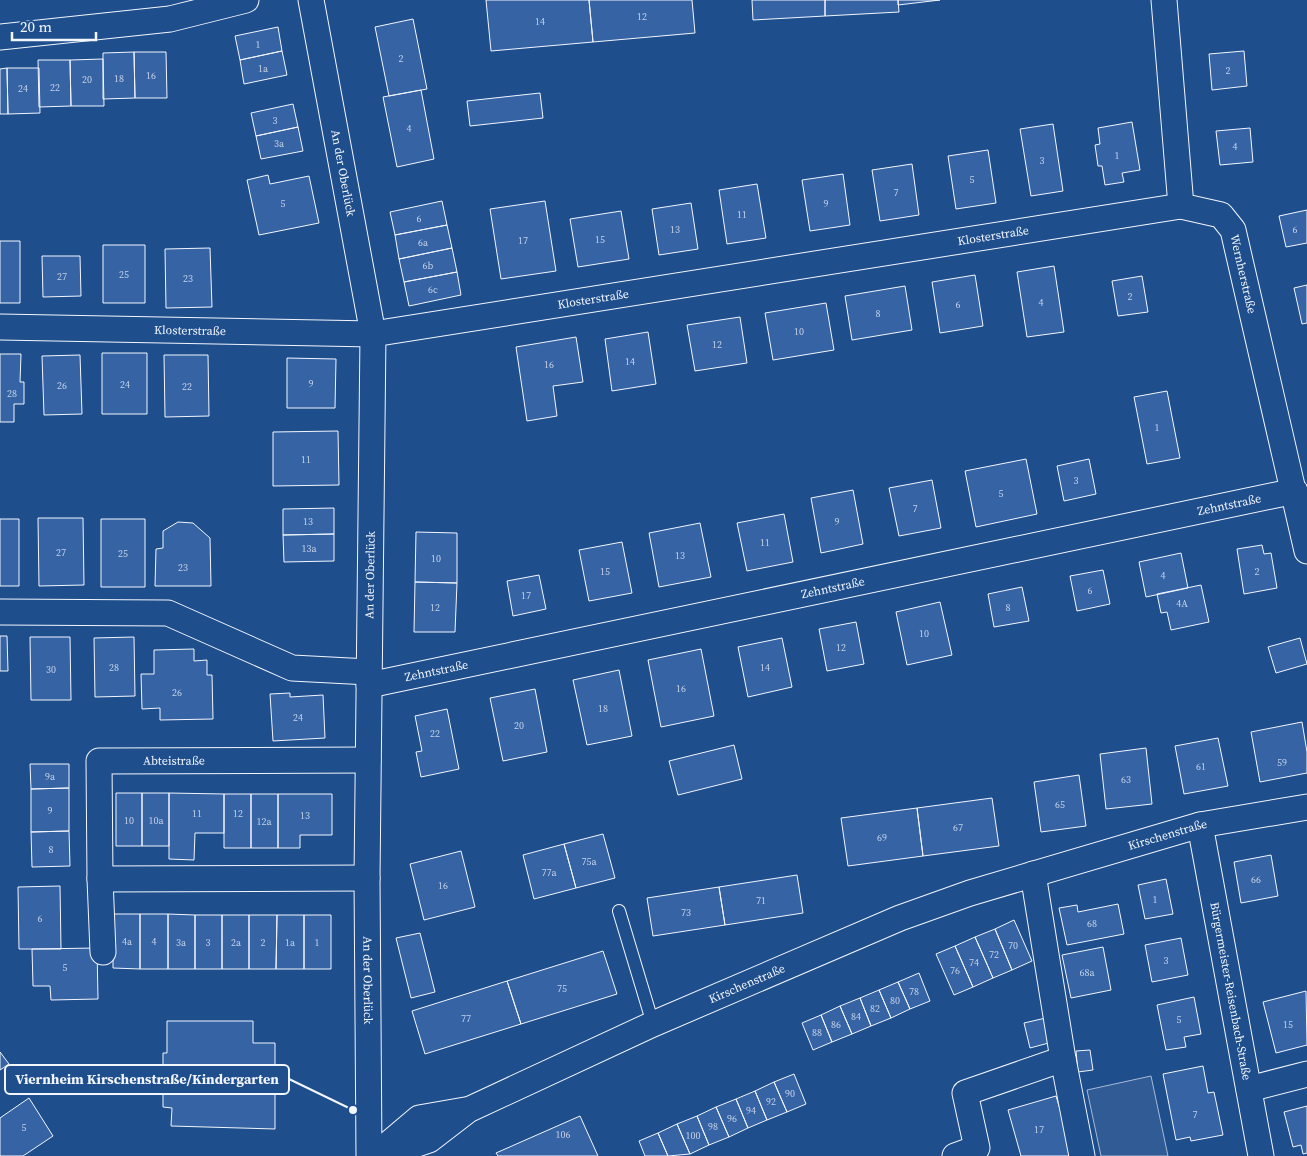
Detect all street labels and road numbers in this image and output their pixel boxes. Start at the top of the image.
street label: An der Oberlück [327,128,359,218]
street label: Klosterstraße [956,222,1030,249]
street label: Wernherstraße [1226,233,1260,315]
street label: Klosterstraße [556,286,630,313]
street label: Klosterstraße [154,322,226,339]
street label: Zehntstraße [1196,490,1262,519]
street label: An der Oberlück [361,530,379,619]
street label: Zehntstraße [800,573,866,602]
street label: Zehntstraße [403,656,470,685]
street label: Abteistraße [143,753,205,769]
street label: Kirschenstraße [1126,816,1208,854]
street label: Bürgermeister-Reisenbach-Straße [1206,901,1255,1082]
street label: An der Oberlück [359,936,376,1025]
street label: Kirschenstraße [706,960,787,1007]

